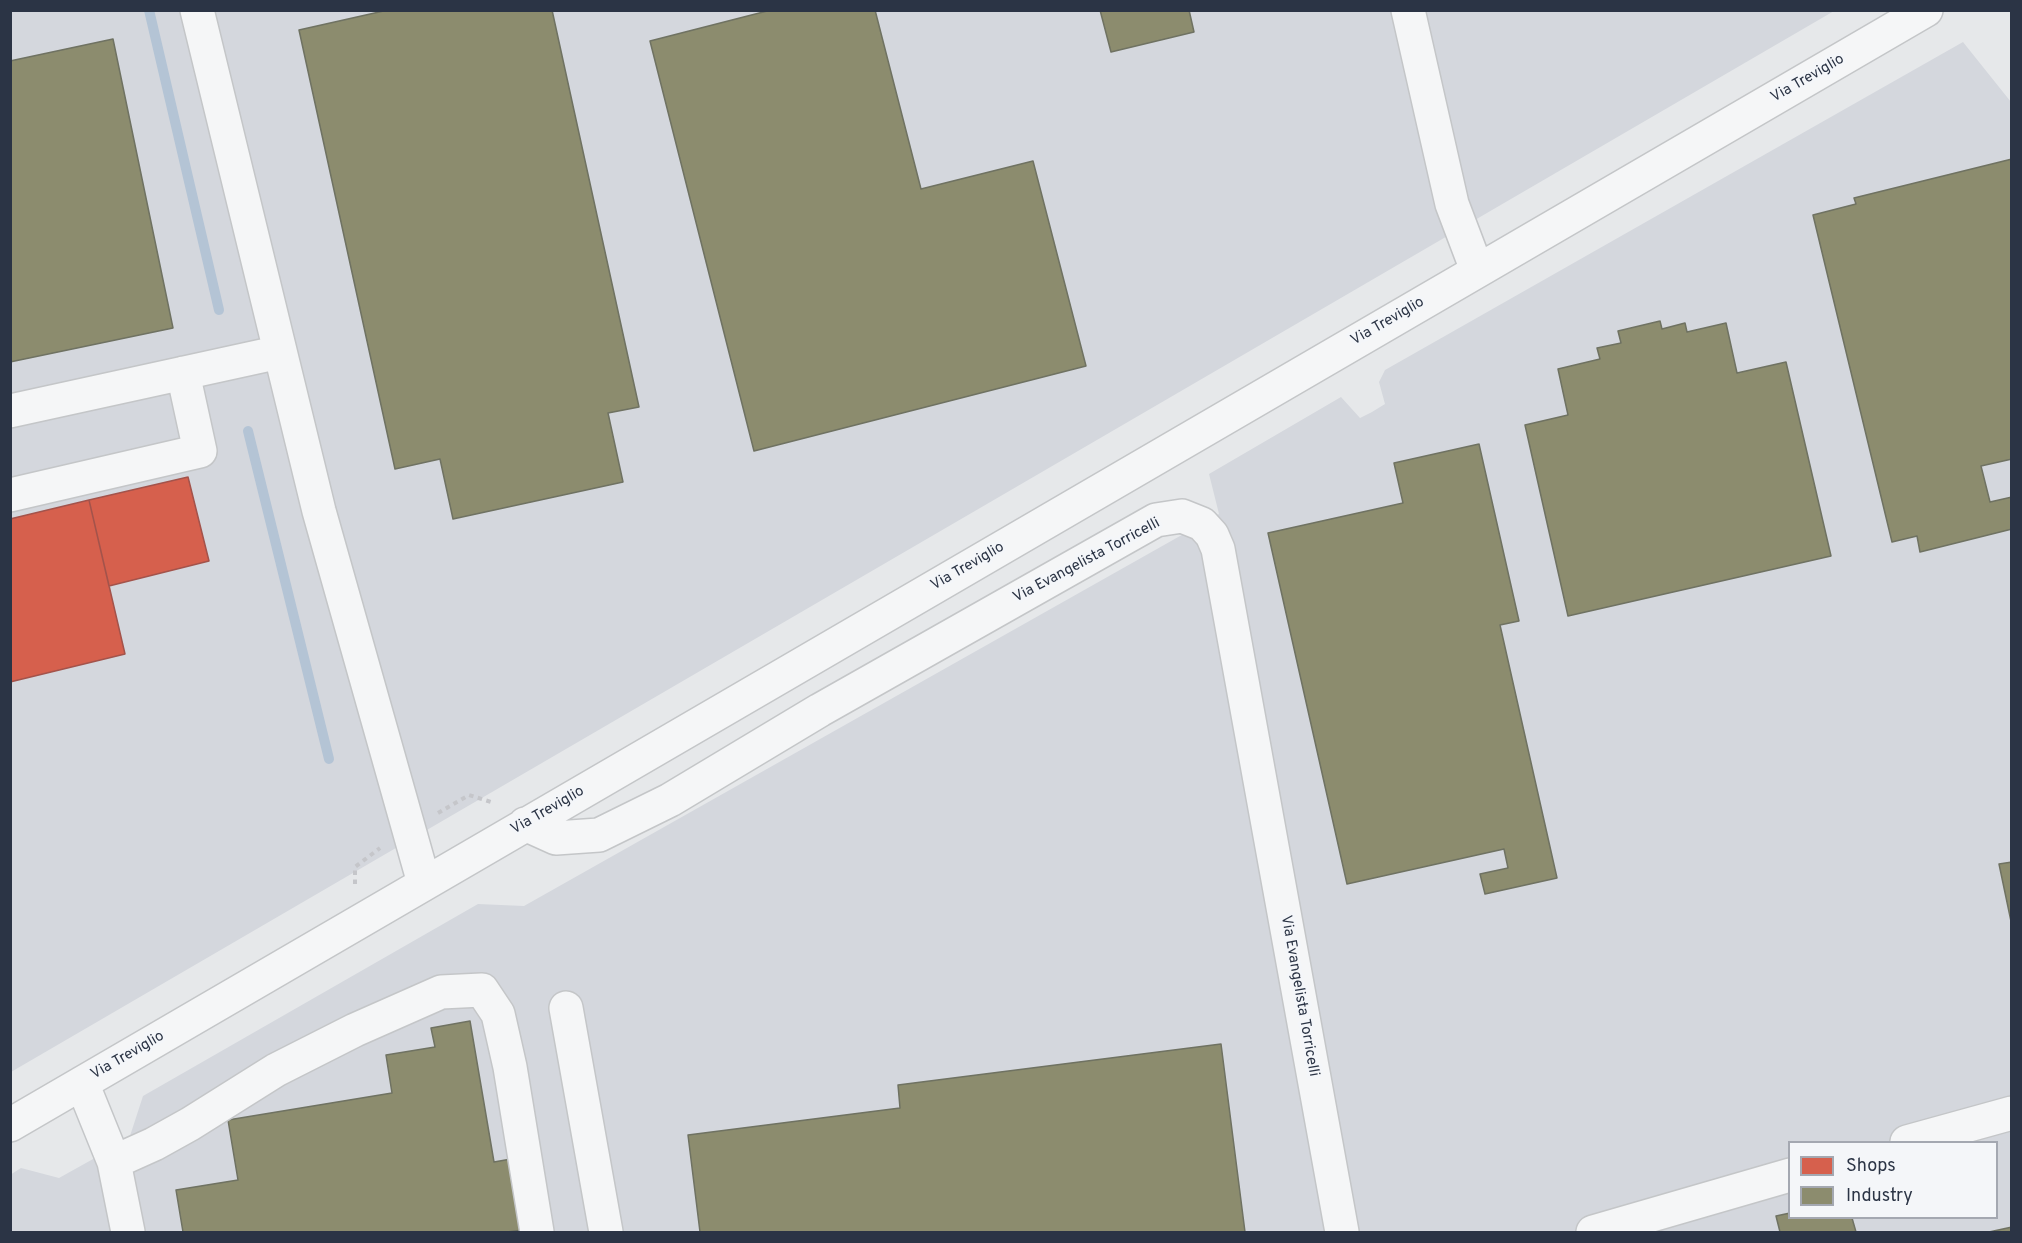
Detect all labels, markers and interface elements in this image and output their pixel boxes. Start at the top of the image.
street label: Via Treviglio [1768,51,1848,107]
street label: Via Treviglio [1348,294,1428,350]
street label: Via Evangelista Torricelli [1011,515,1163,607]
street label: Via Treviglio [928,539,1008,595]
street label: Via Treviglio [508,783,588,839]
street label: Via Evangelista Torricelli [1276,914,1322,1078]
street label: Via Treviglio [88,1028,168,1084]
legend [1788,1141,1998,1219]
text: Shops [1846,1155,1896,1178]
text: Industry [1846,1185,1913,1208]

